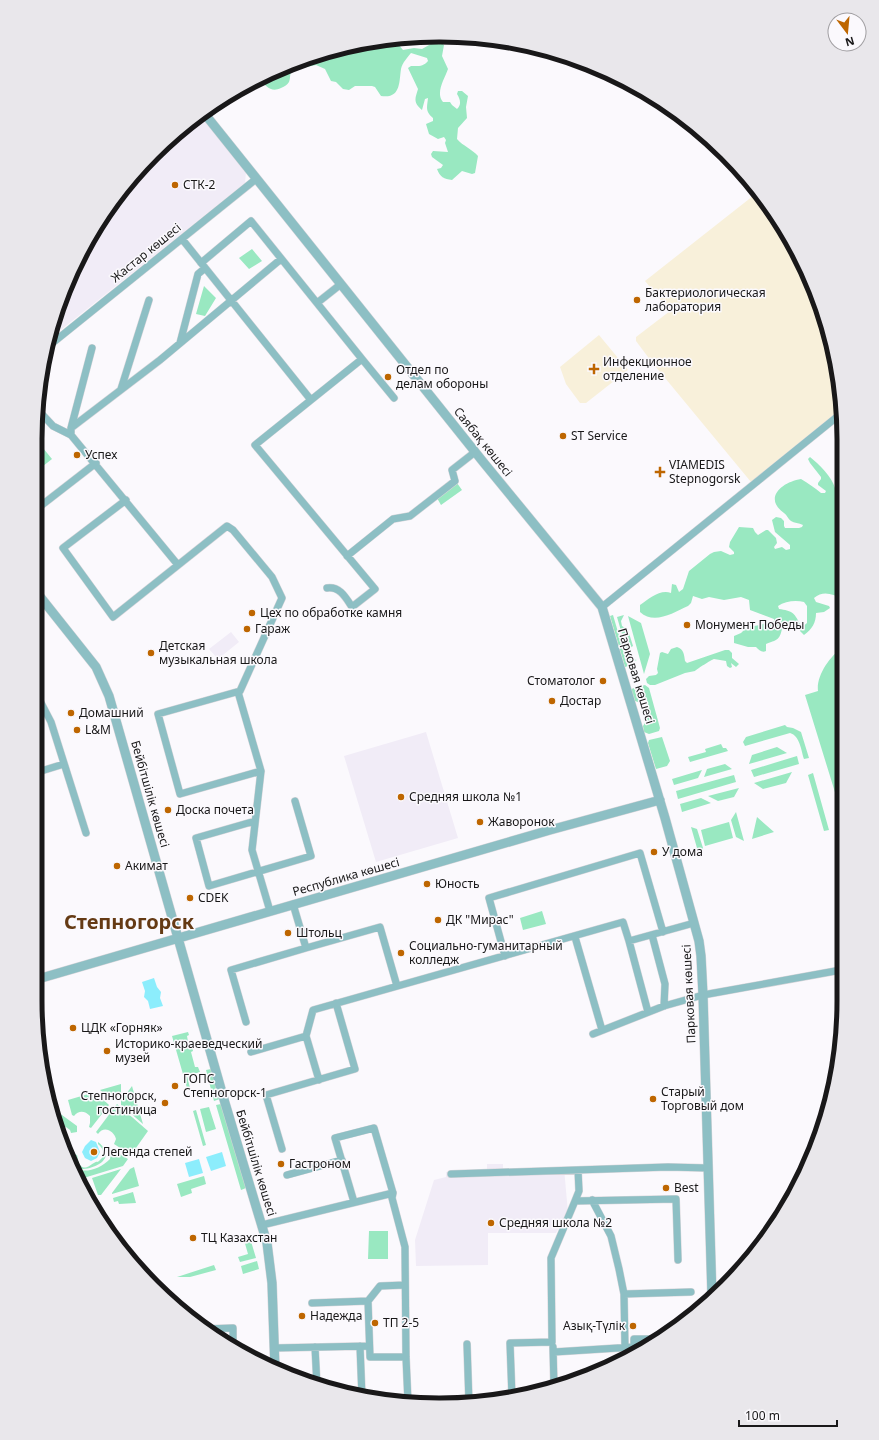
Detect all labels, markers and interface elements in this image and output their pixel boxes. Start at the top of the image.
north arrow [827,12,867,52]
text: N [844,34,856,51]
place label: СТК-2 [183,176,216,193]
marker: СТК-2 [170,180,180,190]
street label: Жастар көшесі [107,219,184,286]
place label: Бактериологическая лаборатория [645,284,766,315]
marker: Бактериологическая лаборатория [632,295,642,305]
place label: Инфекционное отделение [603,353,692,384]
place label: Отдел по делам обороны [396,361,488,392]
marker: Инфекционное отделение [588,363,600,375]
marker: Отдел по делам обороны [383,372,393,382]
street label: Саябақ көшесі [450,403,517,480]
place label: ST Service [571,427,628,444]
marker: ST Service [558,431,568,441]
place label: Успех [85,446,118,463]
marker: Успех [72,450,82,460]
place label: VIAMEDIS Stepnogorsk [669,456,741,487]
marker: VIAMEDIS Stepnogorsk [654,466,666,478]
place label: Цех по обработке камня [260,604,402,621]
marker: Цех по обработке камня [247,608,257,618]
place label: Монумент Победы [695,616,804,633]
place label: Гараж [255,620,291,637]
marker: Монумент Победы [682,620,692,630]
marker: Гараж [242,624,252,634]
street label: Парковая көшесі [614,626,659,726]
place label: Детская музыкальная школа [159,637,277,668]
marker: Детская музыкальная школа [146,648,156,658]
place label: Стоматолог [527,672,595,689]
marker: Стоматолог [598,676,608,686]
place label: Достар [560,692,601,709]
marker: Достар [547,696,557,706]
place label: Домашний [79,704,144,721]
marker: Домашний [66,708,76,718]
place label: L&M [85,721,111,738]
marker: L&M [72,725,82,735]
street label: Бейбітшілік көшесі [127,738,174,849]
place label: Средняя школа №1 [409,788,522,805]
marker: Средняя школа №1 [396,792,406,802]
place label: Доска почета [176,801,254,818]
marker: Доска почета [163,805,173,815]
place label: Жаворонок [488,813,555,830]
marker: Жаворонок [475,817,485,827]
place label: У дома [662,843,703,860]
marker: У дома [649,847,659,857]
street label: Республика көшесі [290,853,401,900]
place label: Акимат [125,857,168,874]
marker: Акимат [112,861,122,871]
place label: Юность [435,875,480,892]
marker: Юность [422,879,432,889]
place label: CDEK [198,889,229,906]
marker: CDEK [185,893,195,903]
district label: Степногорск [64,908,195,935]
place label: ДК "Мирас" [446,911,514,928]
marker: ДК "Мирас" [433,915,443,925]
place label: Штольц [296,924,343,941]
marker: Штольц [283,928,293,938]
place label: Социально-гуманитарный колледж [409,937,563,968]
street label: Парковая көшесі [677,944,700,1044]
marker: Социально-гуманитарный колледж [396,948,406,958]
place label: ЦДК «Горняк» [81,1019,163,1036]
marker: ЦДК «Горняк» [68,1023,78,1033]
place label: Историко-краеведческий музей [115,1035,262,1066]
marker: Историко-краеведческий музей [102,1046,112,1056]
place label: ГОПС Степногорск-1 [183,1070,267,1101]
marker: ГОПС Степногорск-1 [170,1081,180,1091]
place label: Старый Торговый дом [661,1083,744,1114]
place label: Степногорск, гостиница [80,1087,157,1118]
marker: Старый Торговый дом [648,1094,658,1104]
marker: Степногорск, гостиница [160,1098,170,1108]
street label: Бейбітшілік көшесі [232,1108,281,1218]
place label: Легенда степей [102,1143,193,1160]
marker: Легенда степей [89,1147,99,1157]
place label: Гастроном [289,1155,351,1172]
marker: Гастроном [276,1159,286,1169]
place label: Best [674,1179,699,1196]
marker: Best [661,1183,671,1193]
place label: Средняя школа №2 [499,1214,612,1231]
marker: Средняя школа №2 [486,1218,496,1228]
place label: ТЦ Казахстан [201,1229,277,1246]
marker: ТЦ Казахстан [188,1233,198,1243]
place label: Надежда [310,1307,362,1324]
marker: Надежда [297,1311,307,1321]
place label: ТП 2-5 [383,1314,419,1331]
place label: Азық-Түлік [563,1317,626,1334]
marker: ТП 2-5 [370,1318,380,1328]
marker: Азық-Түлік [628,1321,638,1331]
scale bar [739,1402,837,1428]
text: 100 m [745,1407,780,1424]

